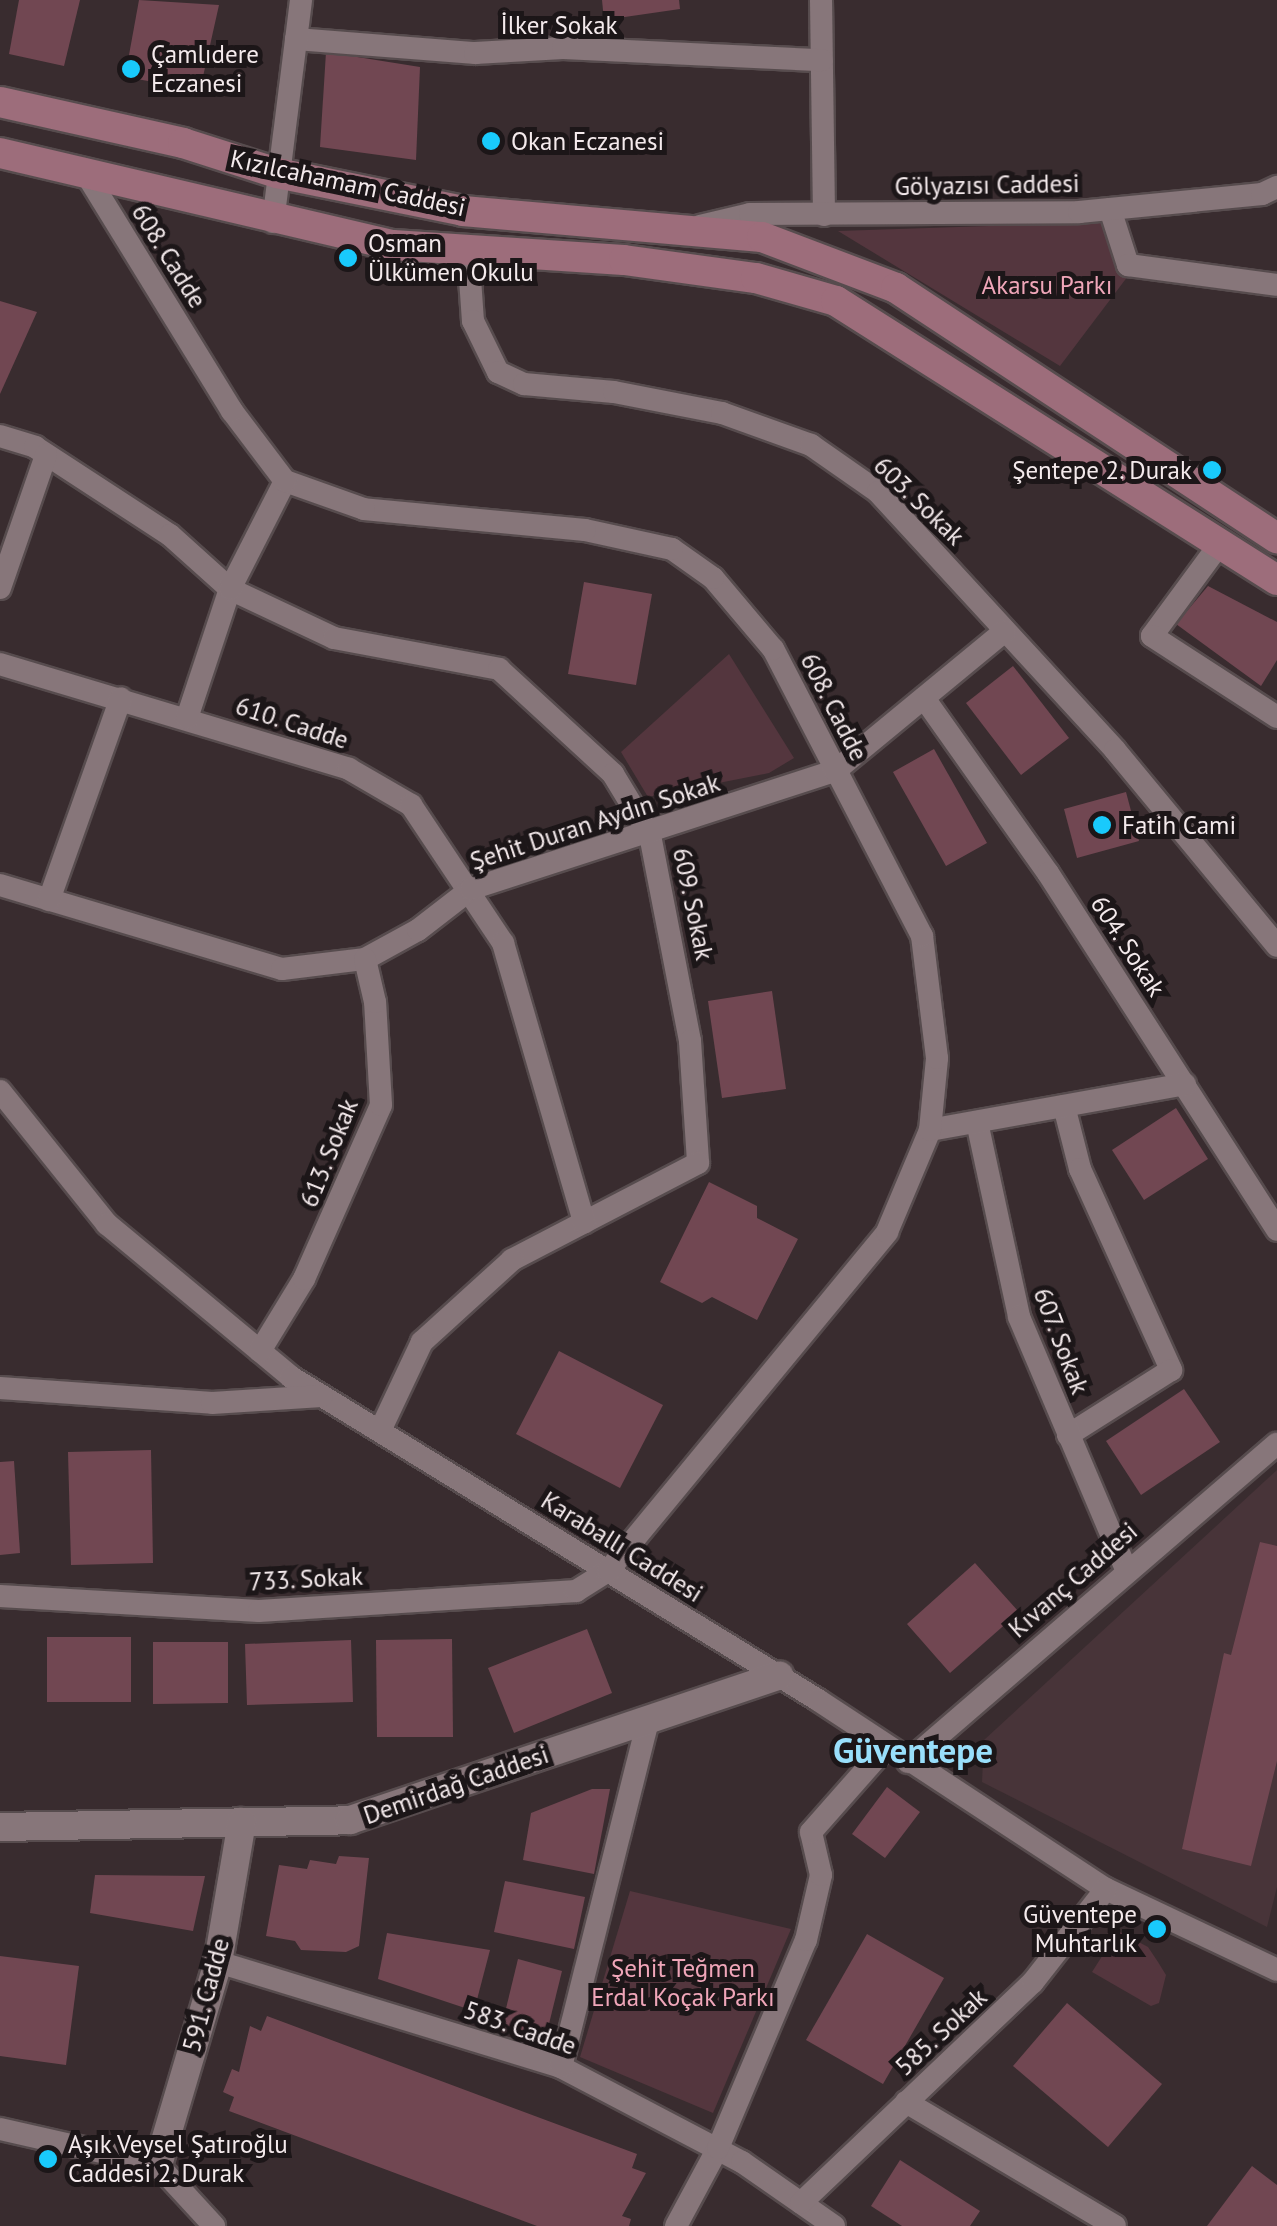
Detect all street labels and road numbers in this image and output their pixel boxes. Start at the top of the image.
street label: İlker Sokak [500,10,618,40]
street label: Kızılcahamam Caddesi [228,143,468,223]
street label: Gölyazısı Caddesi [894,168,1080,202]
street label: 608. Cadde [125,198,213,314]
street label: 603. Sokak [867,450,971,552]
street label: 608. Cadde [794,647,874,767]
street label: 610. Cadde [231,690,353,756]
street label: Şehit Duran Aydın Sokak [466,767,724,877]
street label: 609. Sokak [666,844,720,964]
street label: 604. Sokak [1084,889,1172,1003]
street label: 613. Sokak [293,1094,365,1212]
street label: 607. Sokak [1027,1283,1095,1399]
street label: Karaballı Caddesi [536,1485,708,1609]
street label: Kıvanç Caddesi [1002,1516,1144,1644]
street label: 733. Sokak [247,1561,365,1597]
street label: Demirdağ Caddesi [360,1739,552,1831]
street label: 591. Cadde [176,1934,236,2056]
street label: 585. Sokak [888,1981,994,2083]
street label: 583. Cadde [459,1994,581,2062]

